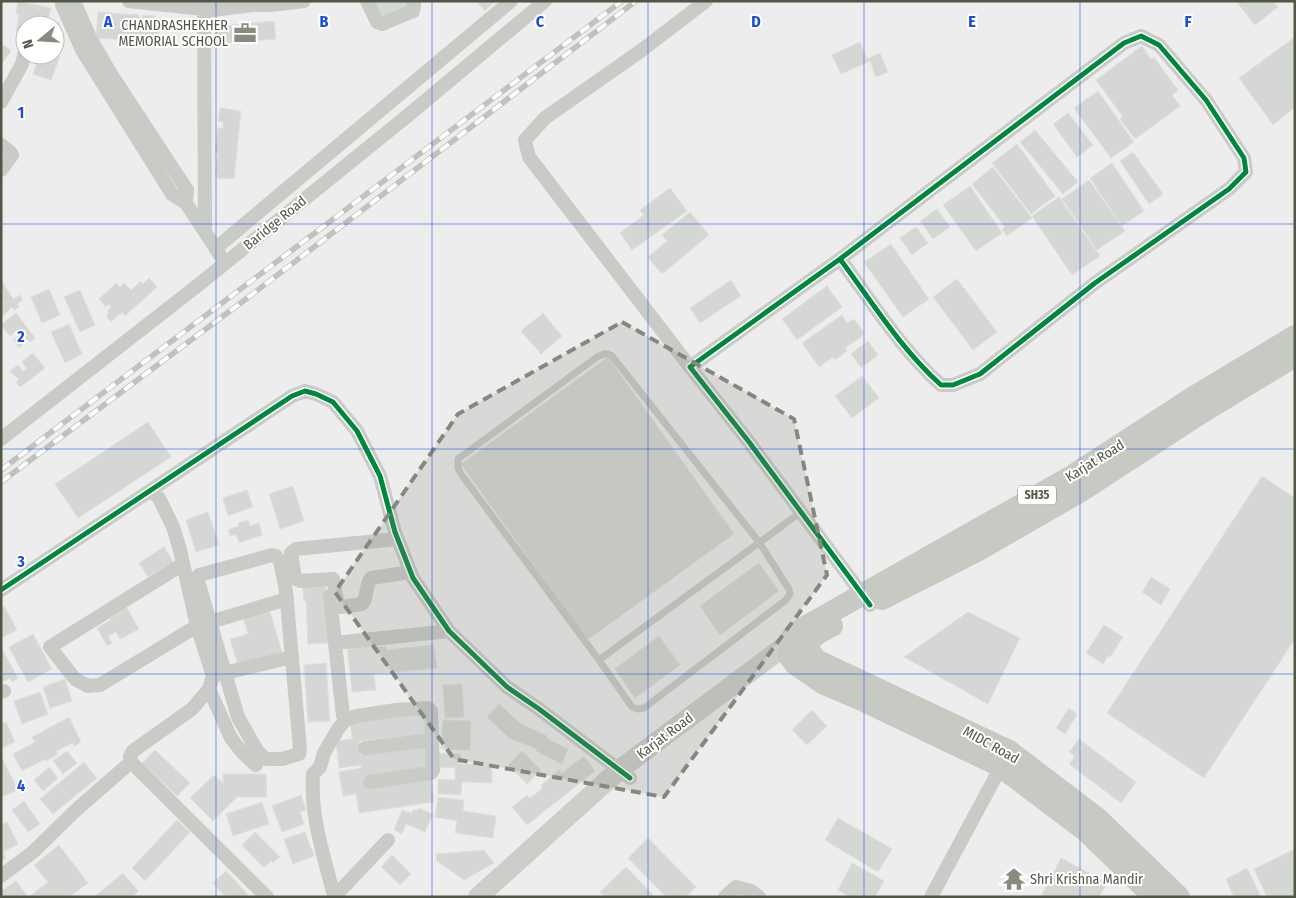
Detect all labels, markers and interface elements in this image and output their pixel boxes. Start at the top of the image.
text: A [103,12,113,31]
text: B [320,12,329,31]
text: C [536,12,545,31]
text: D [751,12,761,31]
text: E [968,12,976,31]
text: F [1184,12,1192,31]
north arrow [15,15,65,65]
place label: CHANDRASHEKHER MEMORIAL SCHOOL [118,17,228,50]
office icon: CHANDRASHEKHER MEMORIAL SCHOOL [232,20,258,46]
text: N [19,37,37,50]
text: 1 [18,103,24,122]
street label: Baridge Road [240,192,310,254]
text: 2 [16,327,25,346]
street label: Karjat Road [1062,436,1128,486]
road number: SH35 [1018,486,1056,504]
text: 3 [16,552,25,571]
street label: Karjat Road [633,709,697,763]
street label: MIDC Road [960,723,1022,767]
text: 4 [17,776,25,795]
temple icon: Shri Krishna Mandir [1001,866,1027,892]
place label: Shri Krishna Mandir [1030,871,1143,888]

